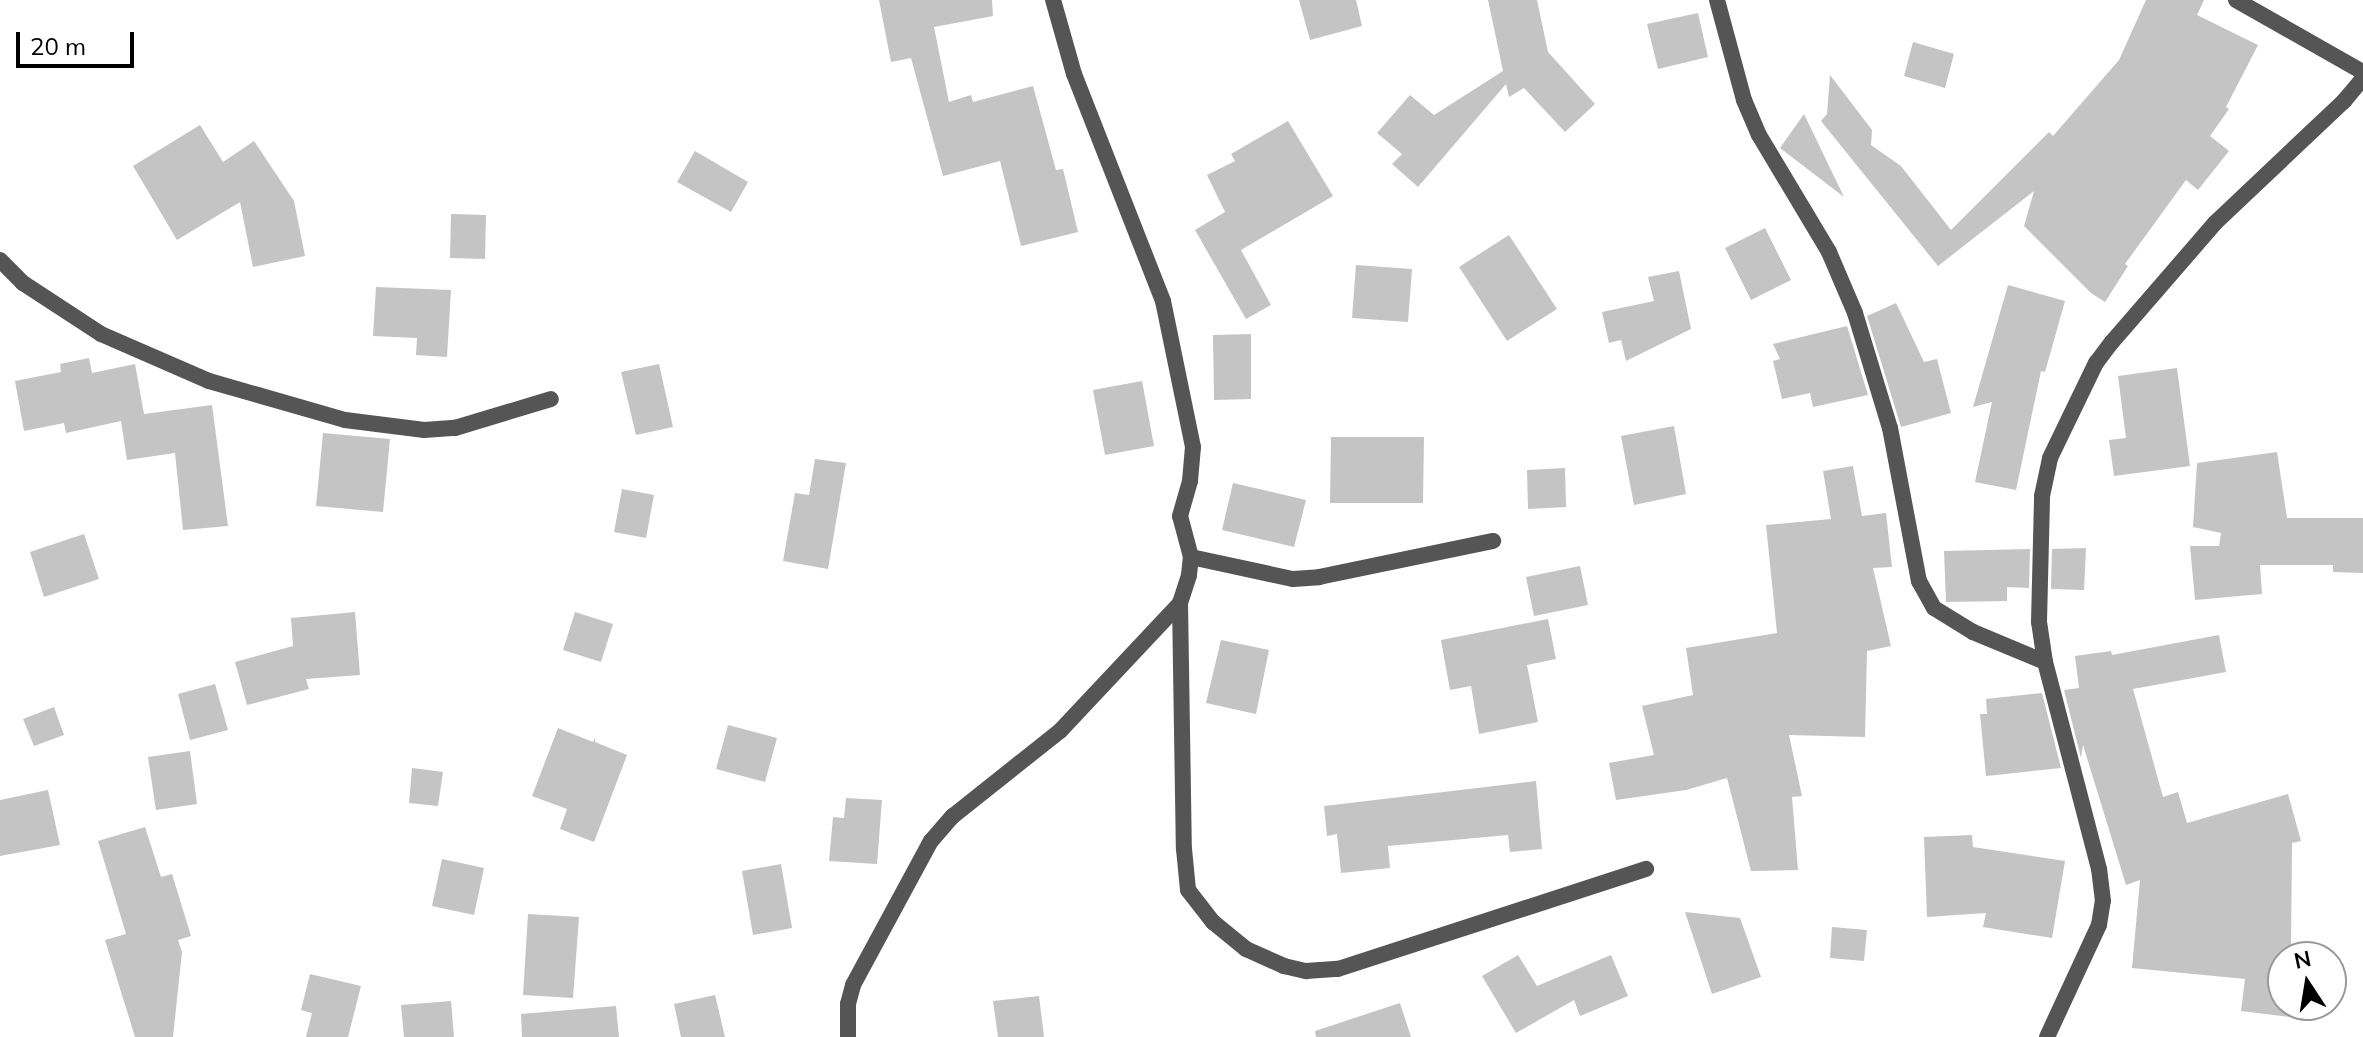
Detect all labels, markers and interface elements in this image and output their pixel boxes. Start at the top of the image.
scale bar [20,16,138,66]
text: 20 m [30,31,86,61]
north arrow [2267,941,2347,1021]
text: N [2291,944,2313,975]

